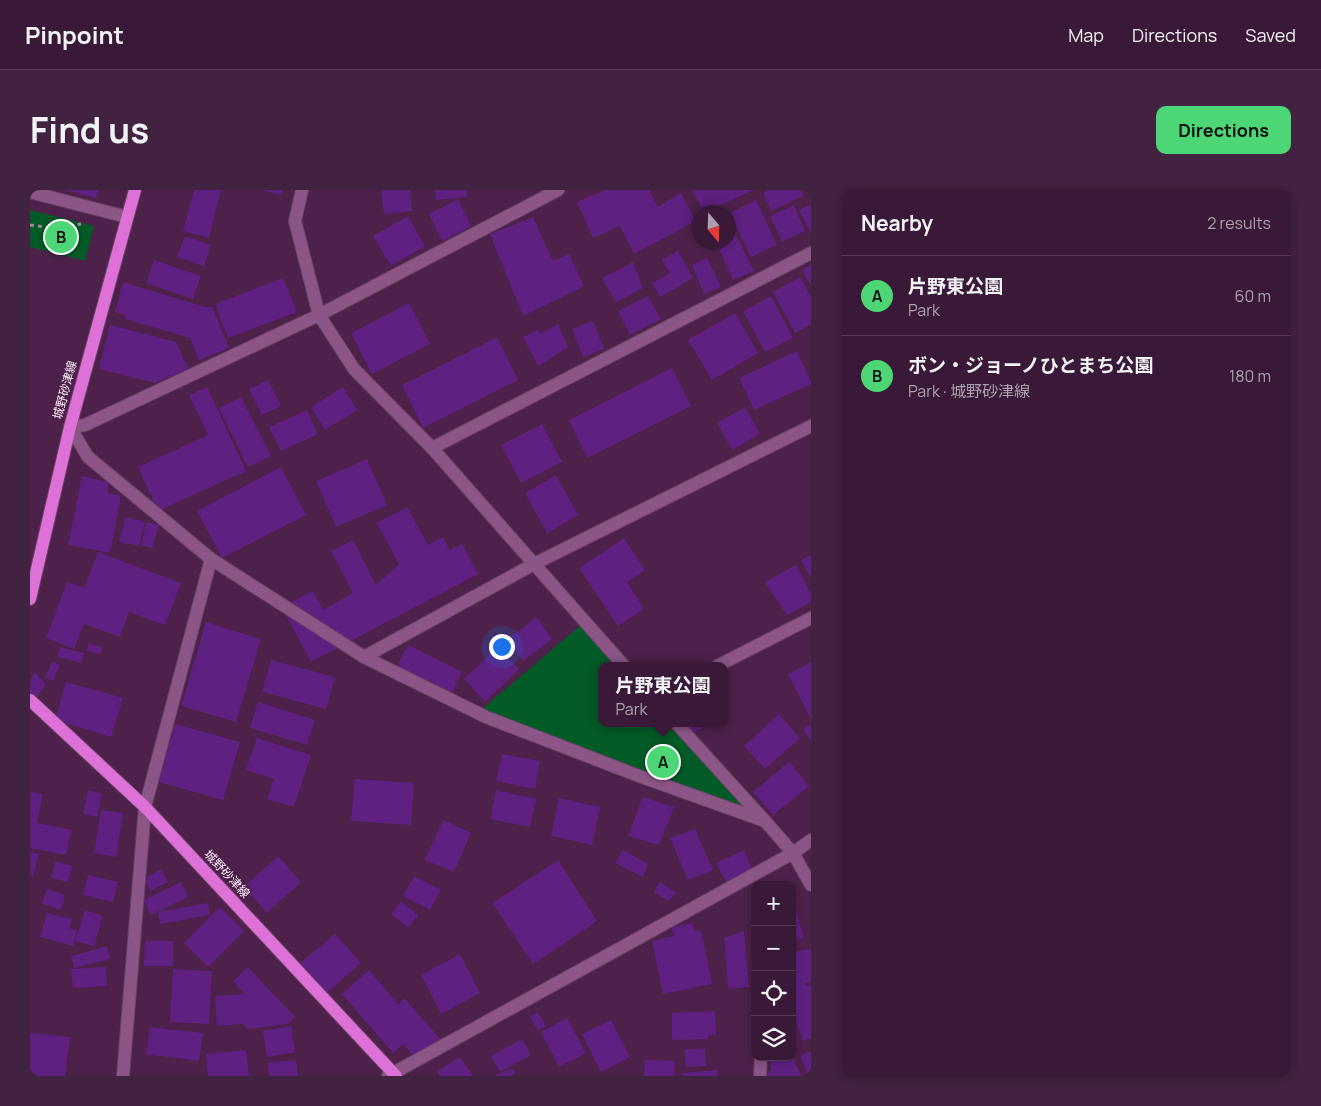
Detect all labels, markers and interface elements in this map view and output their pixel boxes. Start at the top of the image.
text: Pinpoint [25,18,124,51]
text: Map [1068,23,1104,47]
text: Directions [1132,23,1217,47]
text: Saved [1245,23,1296,47]
text: Find us [30,106,149,154]
button: Directions [1156,106,1291,154]
north arrow [691,205,736,250]
text: Nearby [861,209,933,237]
text: 2 results [1207,212,1271,234]
pin: B [45,218,77,256]
text: 片野東公園 [908,273,1003,299]
text: A [872,285,882,307]
text: 60 m [1235,285,1271,307]
text: Park [908,299,940,321]
text: ボン・ジョーノひとまち公園 [908,352,1153,378]
street label: 城野砂津線 [49,359,80,421]
text: B [872,365,882,387]
text: 180 m [1229,365,1271,387]
text: Park · 城野砂津線 [908,380,1030,402]
your location [489,634,515,660]
popup [598,662,728,727]
text: 片野東公園 [615,672,711,698]
text: Park [615,698,647,720]
pin: A [647,743,679,781]
street label: 城野砂津線 [201,846,254,901]
map controls [751,881,796,1061]
button: + [751,881,796,926]
button: − [751,926,796,971]
button: locate [751,971,796,1016]
button: layers [751,1016,796,1061]

